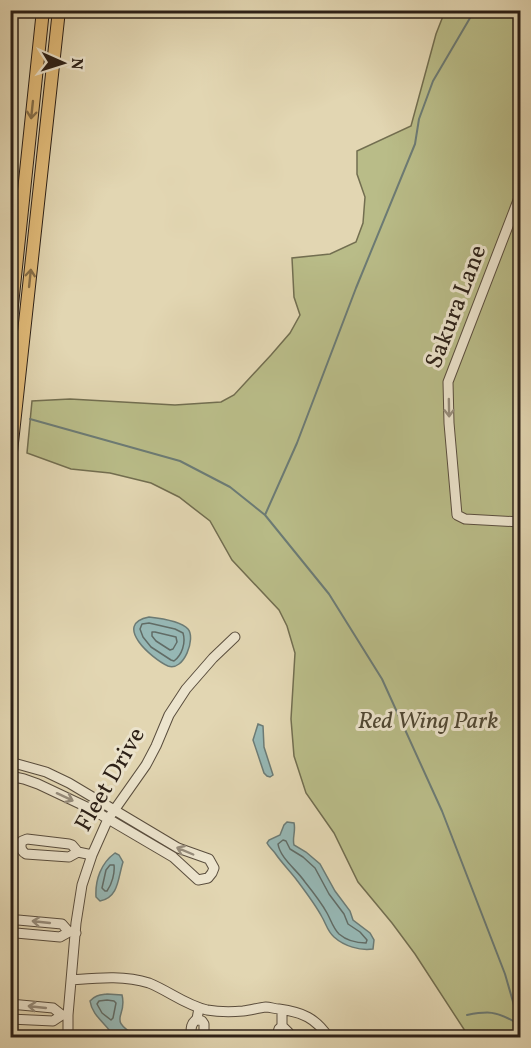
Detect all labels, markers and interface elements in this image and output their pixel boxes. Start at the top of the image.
north arrow [33,33,93,93]
text: N [65,57,87,70]
one-way arrow [26,100,37,120]
street label: Sakura Lane [418,240,496,374]
one-way arrow [25,268,36,288]
one-way arrow [443,397,455,417]
park label: Red Wing Park [358,705,498,739]
street label: Fleet Drive [67,722,155,838]
one-way arrow [55,791,73,803]
one-way arrow [177,845,195,856]
one-way arrow [31,916,51,927]
one-way arrow [28,1001,48,1012]

